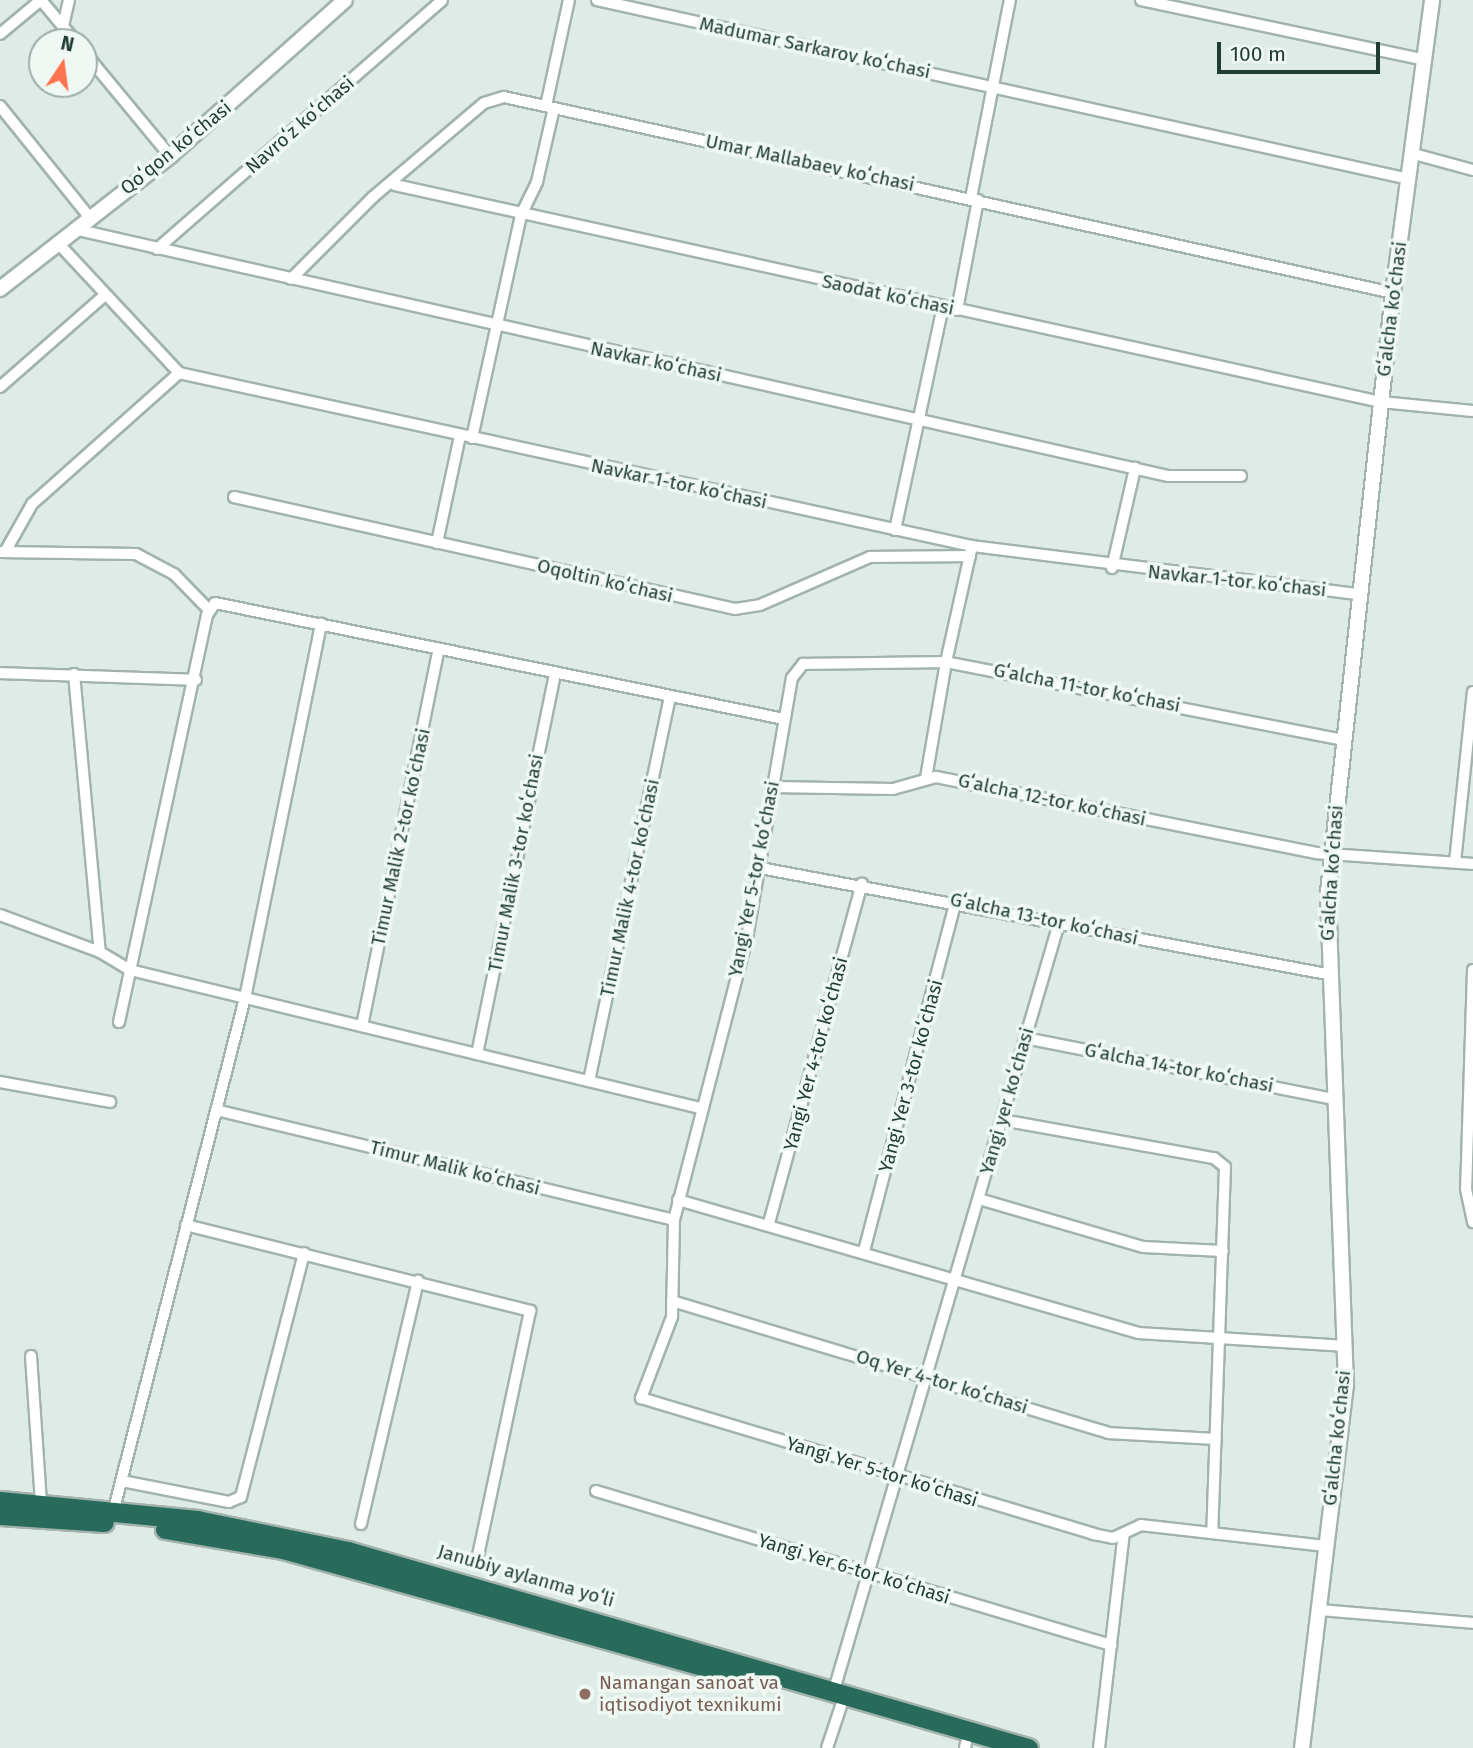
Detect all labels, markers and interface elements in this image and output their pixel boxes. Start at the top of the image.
street label: Madumar Sarkarov koʻchasi [697,12,933,84]
north arrow [28,28,98,98]
scale bar [1221,28,1384,72]
text: N [59,31,76,57]
text: 100 m [1230,41,1286,67]
street label: Navroʻz koʻchasi [241,72,359,178]
street label: Qoʻqon koʻchasi [116,96,236,200]
street label: Umar Mallabaev koʻchasi [703,130,917,196]
street label: Gʻalcha koʻchasi [1372,240,1412,378]
street label: Saodat koʻchasi [820,270,956,320]
street label: Navkar koʻchasi [588,337,724,387]
street label: Navkar 1-tor koʻchasi [589,454,769,514]
street label: Oqoltin koʻchasi [535,554,675,608]
street label: Navkar 1-tor koʻchasi [1147,560,1327,602]
street label: Gʻalcha 11-tor koʻchasi [992,659,1182,717]
street label: Timur Malik 2-tor koʻchasi [367,726,435,948]
street label: Timur Malik 3-tor koʻchasi [484,752,548,974]
street label: Gʻalcha 12-tor koʻchasi [956,769,1148,831]
street label: Timur Malik 4-tor koʻchasi [596,777,664,999]
street label: Yangi Yer 5-tor koʻchasi [724,779,784,979]
street label: Gʻalcha koʻchasi [1316,804,1348,942]
street label: Gʻalcha 13-tor koʻchasi [948,888,1140,950]
street label: Yangi Yer 4-tor koʻchasi [779,955,853,1153]
street label: Yangi Yer 3-tor koʻchasi [874,977,948,1175]
street label: Yangi yer koʻchasi [975,1025,1039,1177]
street label: Gʻalcha 14-tor koʻchasi [1083,1038,1275,1098]
street label: Timur Malik koʻchasi [368,1136,542,1200]
street label: Oq Yer 4-tor koʻchasi [853,1345,1031,1419]
street label: Gʻalcha koʻchasi [1319,1369,1355,1507]
street label: Yangi Yer 5-tor koʻchasi [784,1432,980,1512]
street label: Yangi Yer 6-tor koʻchasi [755,1529,953,1609]
street label: Janubiy aylanma yoʻli [435,1540,617,1612]
place label: Namangan sanoat va iqtisodiyot texnikumi [599,1672,782,1716]
marker: Namangan sanoat va iqtisodiyot texnikumi [577,1686,593,1702]

